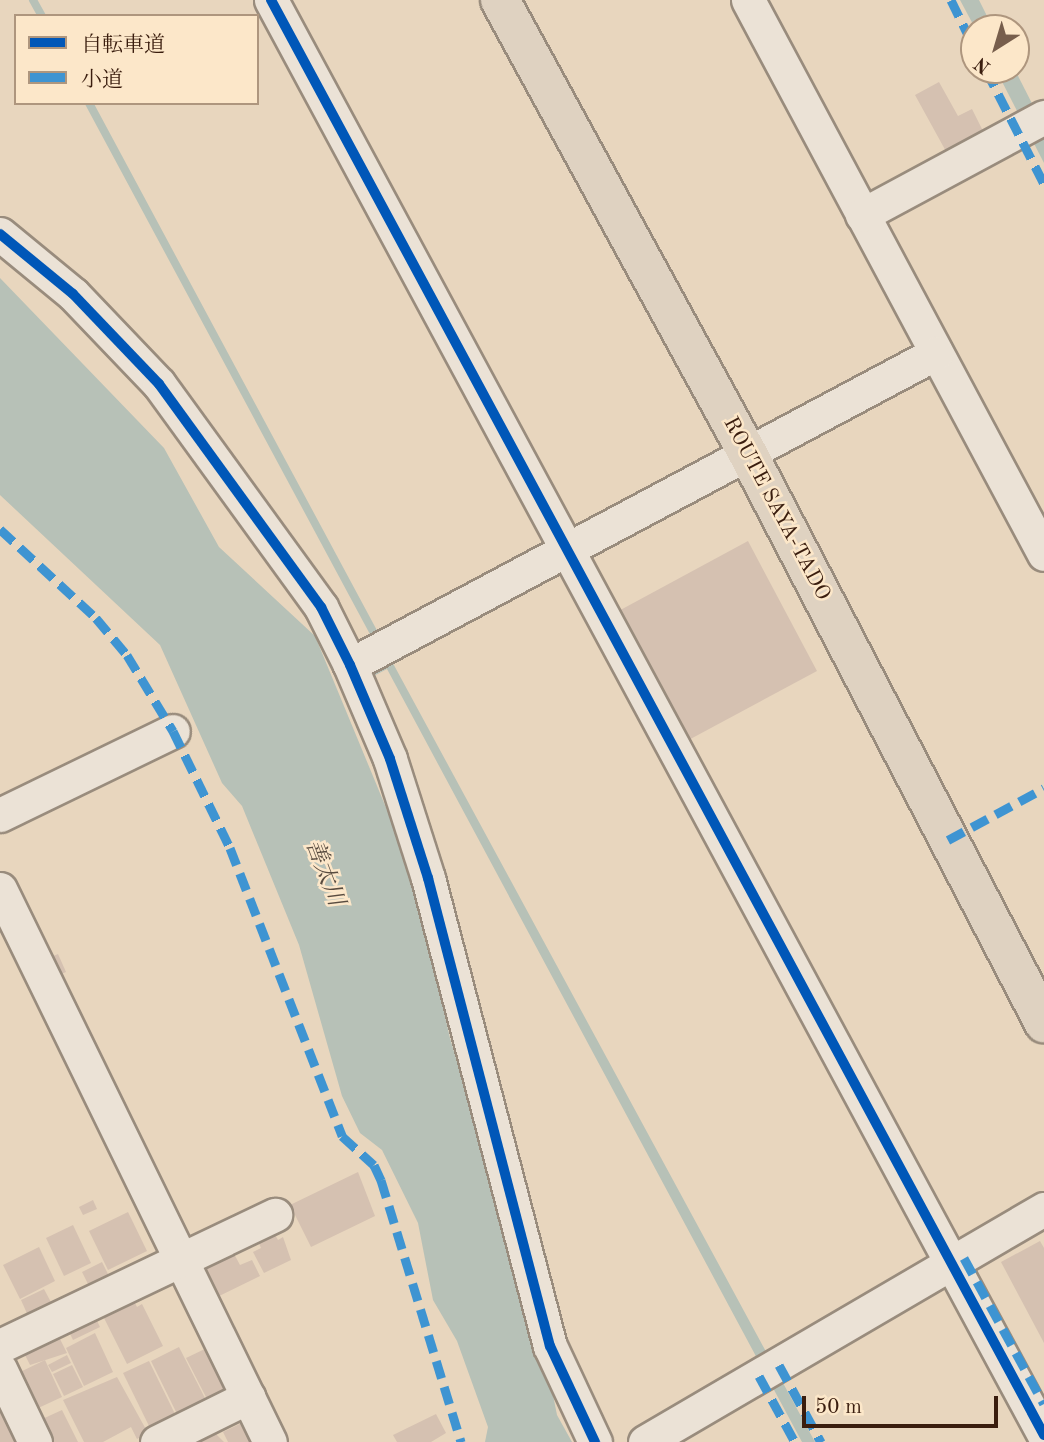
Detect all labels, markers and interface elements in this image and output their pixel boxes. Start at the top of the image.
legend [14,14,259,105]
north arrow [960,14,1030,84]
text: 自転車道 [81,35,165,56]
text: N [972,53,995,77]
text: 小道 [81,70,123,91]
street label: ROUTE SAYA-TADO [717,413,835,605]
water label: 善太川 [299,836,349,910]
scale bar [806,1382,1002,1426]
text: 50 m [815,1397,862,1418]

